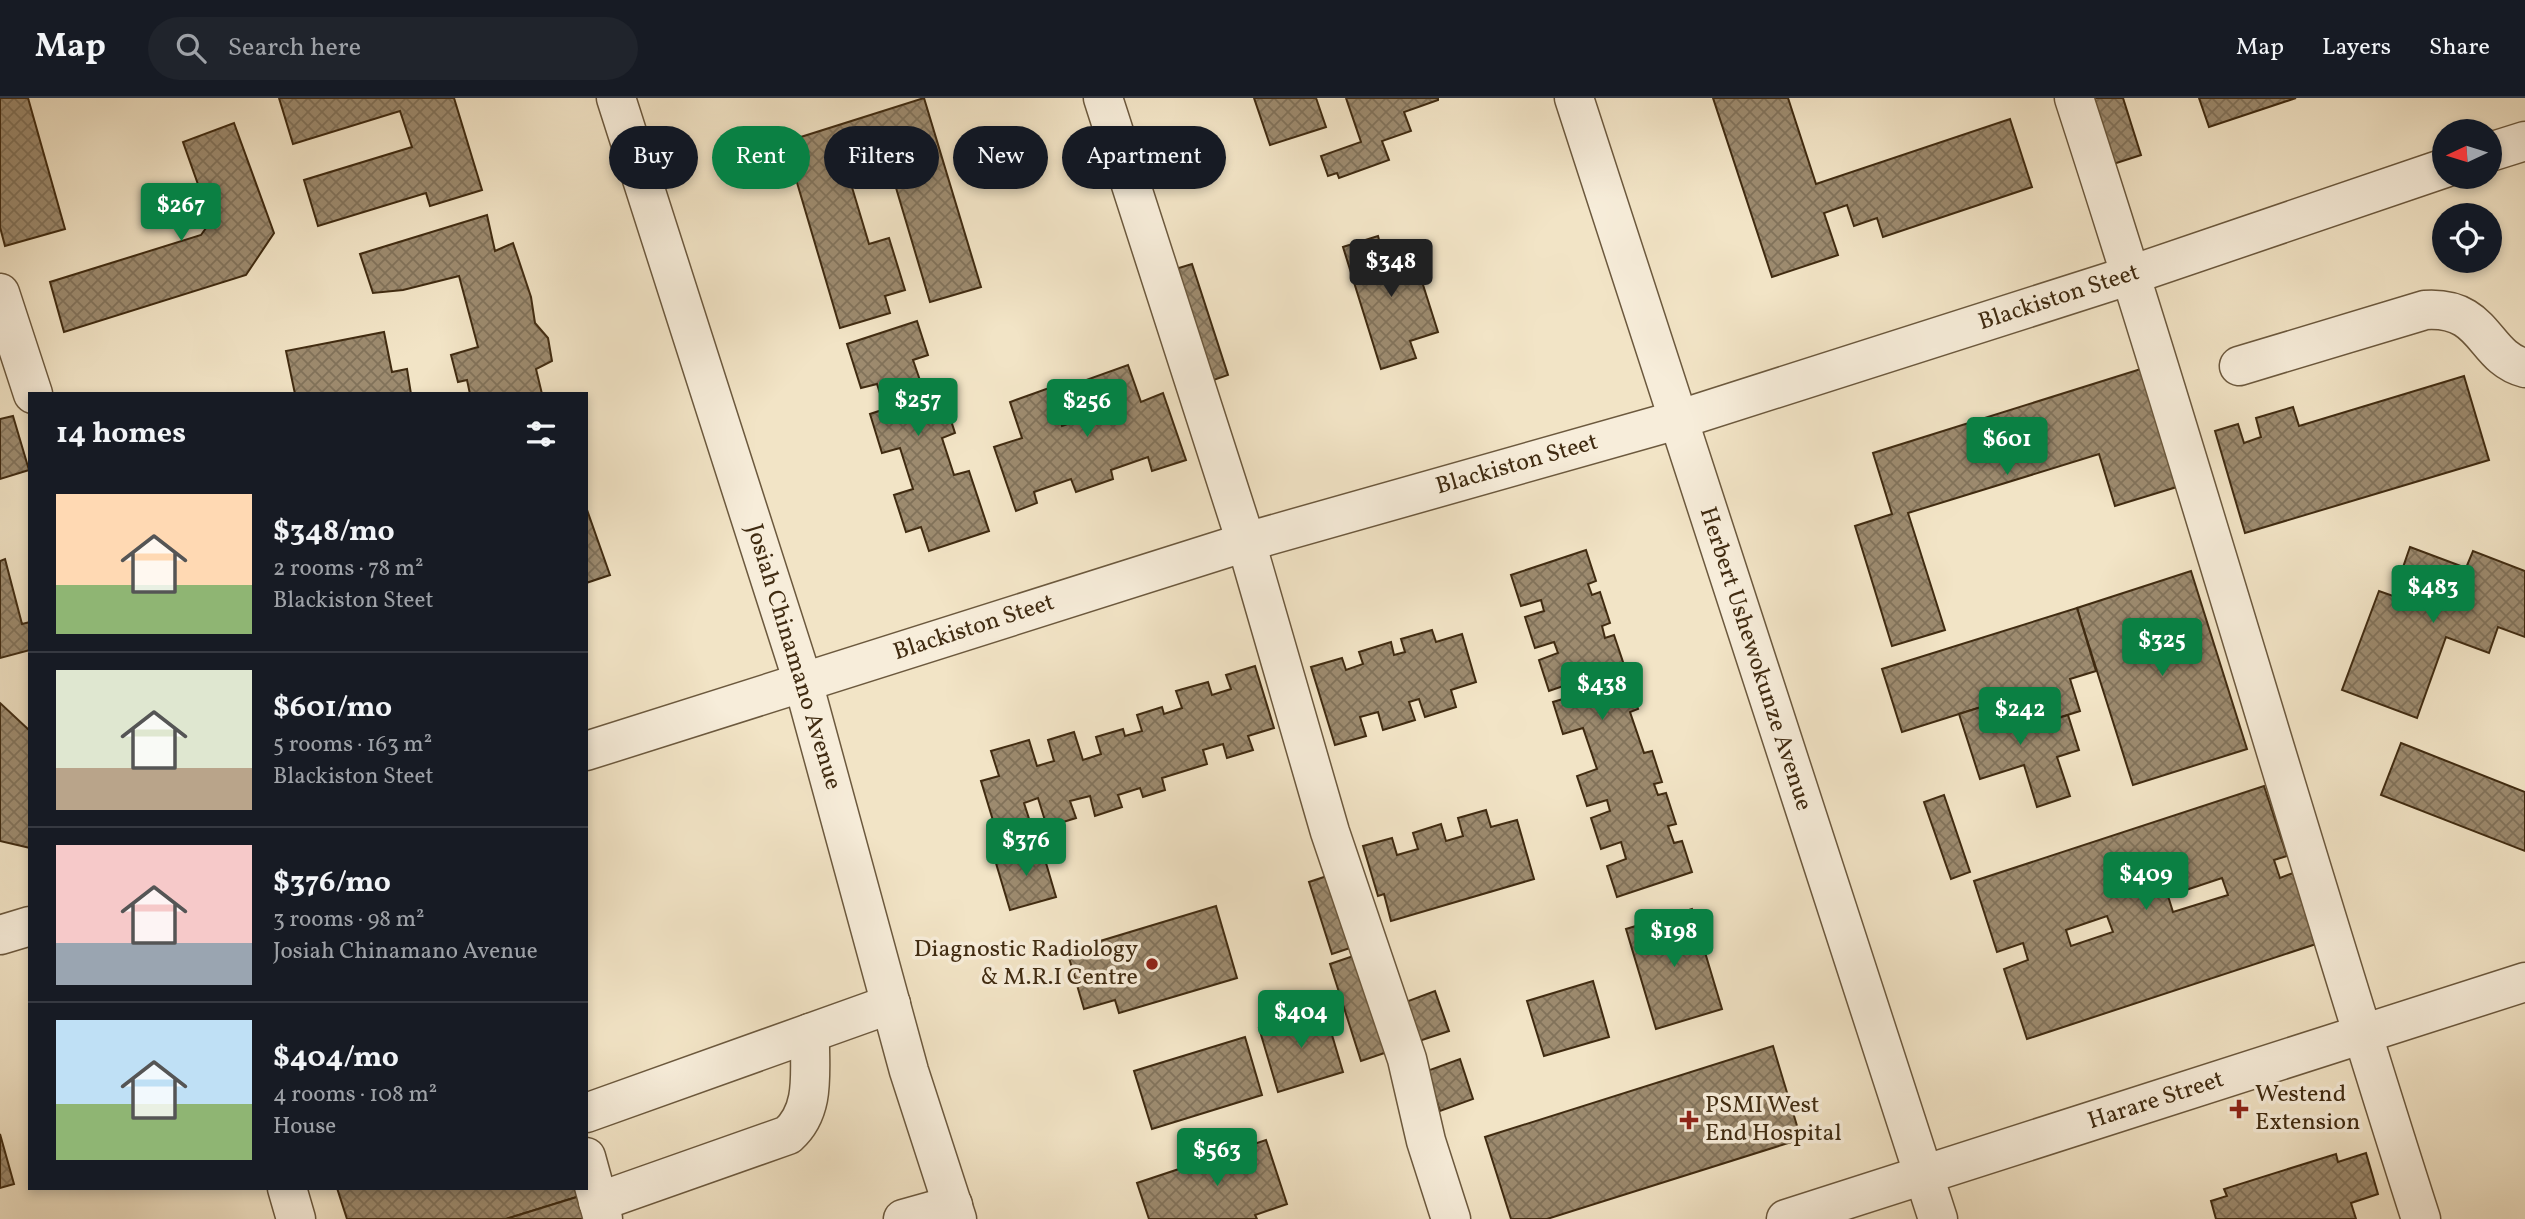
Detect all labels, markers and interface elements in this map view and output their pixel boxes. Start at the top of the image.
search box [148,17,638,80]
text: Map [35,25,106,71]
icon: search [172,29,210,67]
text: Search here [228,30,361,66]
text: Map [2236,31,2284,65]
text: Layers [2322,31,2391,65]
text: Share [2429,31,2490,65]
north arrow [2432,119,2502,189]
map controls [2432,119,2502,273]
chip: Buy [609,126,698,189]
chip: Rent [712,126,810,189]
chip: Filters [824,126,939,189]
chip: New [953,126,1048,189]
chip: Apartment [1062,126,1226,189]
pin: $267 [140,184,222,243]
text: $267 [157,190,205,222]
button: locate [2432,203,2502,273]
pin: $348 [1350,240,1432,299]
text: $348 [1366,246,1416,278]
street label: Blackiston Steet [1974,256,2144,340]
pin: $257 [877,378,959,438]
pin: $256 [1046,380,1128,439]
text: $257 [895,385,941,417]
text: $256 [1063,386,1111,418]
text: 14 homes [56,413,186,455]
icon: filters [522,415,560,453]
pin: $601 [1966,418,2048,477]
text: $601 [1983,424,2031,456]
street label: Blackiston Steet [1432,426,1602,504]
street label: Herbert Ushewokunze Avenue [1690,503,1820,815]
text: $348/mo [273,511,395,553]
street label: Josiah Chinamano Avenue [736,520,850,794]
icon: home [112,522,196,606]
text: 2 rooms · 78 m² [273,553,424,585]
pin: $483 [2392,566,2474,625]
text: $483 [2408,572,2458,604]
text: Blackiston Steet [273,585,434,617]
street label: Blackiston Steet [889,586,1059,670]
pin: $325 [2121,618,2203,678]
text: $325 [2138,625,2186,657]
pin: $438 [1561,662,1643,722]
text: $438 [1577,669,1627,701]
text: $601/mo [273,687,392,729]
pin: $242 [1979,688,2061,747]
text: $242 [1995,694,2045,726]
icon: home [112,698,196,782]
text: 5 rooms · 163 m² [273,729,432,761]
text: Blackiston Steet [273,761,434,793]
pin: $376 [985,818,1067,878]
text: $376 [1002,825,1050,857]
pin: $409 [2105,852,2187,912]
text: $409 [2119,859,2173,891]
text: $376/mo [273,862,391,904]
icon: home [112,873,196,957]
text: 3 rooms · 98 m² [273,904,425,936]
pin: $198 [1633,910,1715,969]
text: $198 [1650,916,1698,948]
place label: Diagnostic Radiology & M.R.I Centre [914,933,1138,995]
text: Josiah Chinamano Avenue [273,936,538,968]
marker: Diagnostic Radiology & M.R.I Centre [1144,956,1160,972]
pin: $404 [1260,990,1342,1050]
text: $404 [1274,997,1328,1029]
text: $404/mo [273,1037,399,1079]
icon: home [112,1048,196,1132]
street label: Harare Street [2084,1063,2228,1139]
place label: Westend Extension [2255,1078,2360,1140]
text: 4 rooms · 108 m² [273,1079,437,1111]
place label: PSMI West End Hospital [1705,1089,1842,1151]
marker: Westend Extension [2229,1099,2249,1119]
marker: PSMI West End Hospital [1679,1110,1699,1130]
text: House [273,1111,336,1143]
pin: $563 [1176,1128,1258,1188]
text: $563 [1193,1135,1241,1167]

